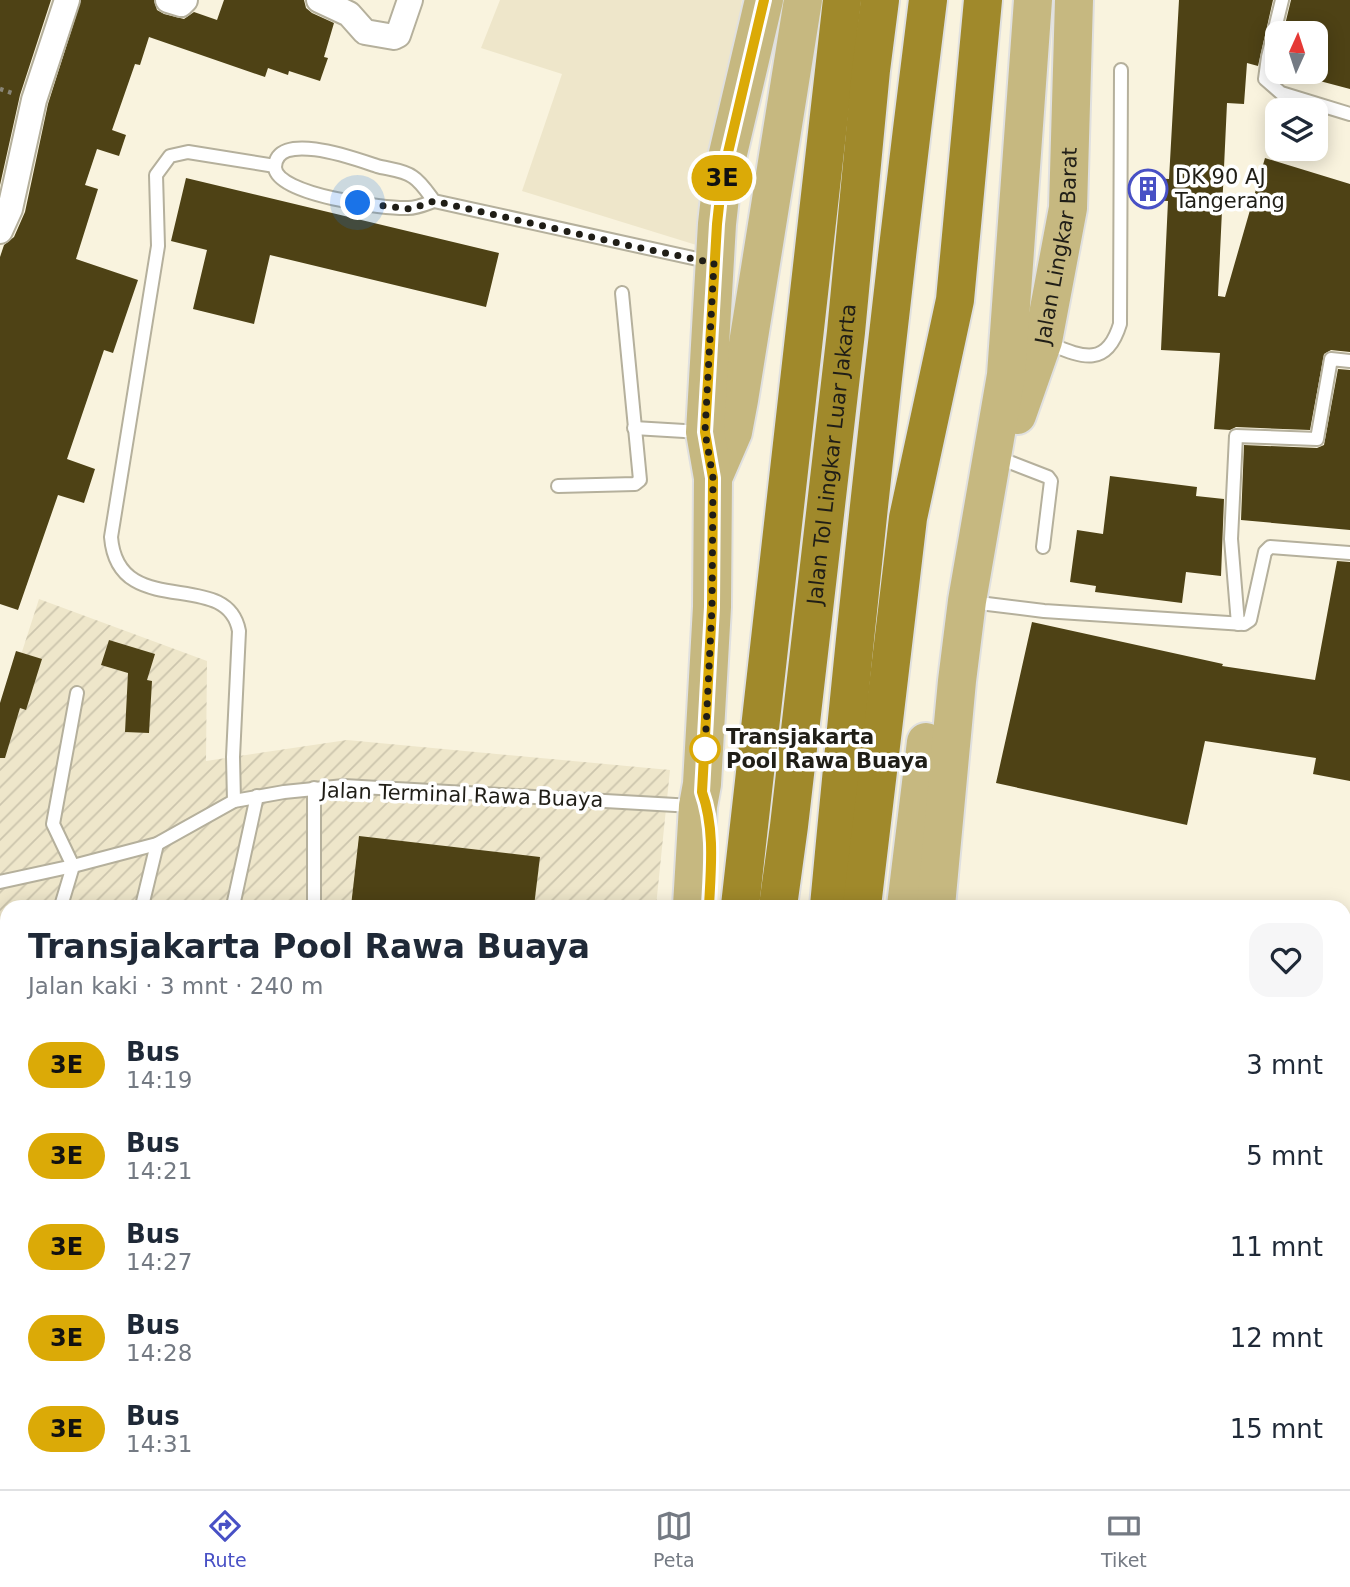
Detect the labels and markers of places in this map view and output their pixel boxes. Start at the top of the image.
place label: DK 90 AJ Tangerang [1174,165,1285,213]
building icon: DK 90 AJ Tangerang [1127,168,1169,210]
place label: Transjakarta Pool Rawa Buaya [726,725,928,773]
marker: Transjakarta Pool Rawa Buaya [690,734,720,764]

